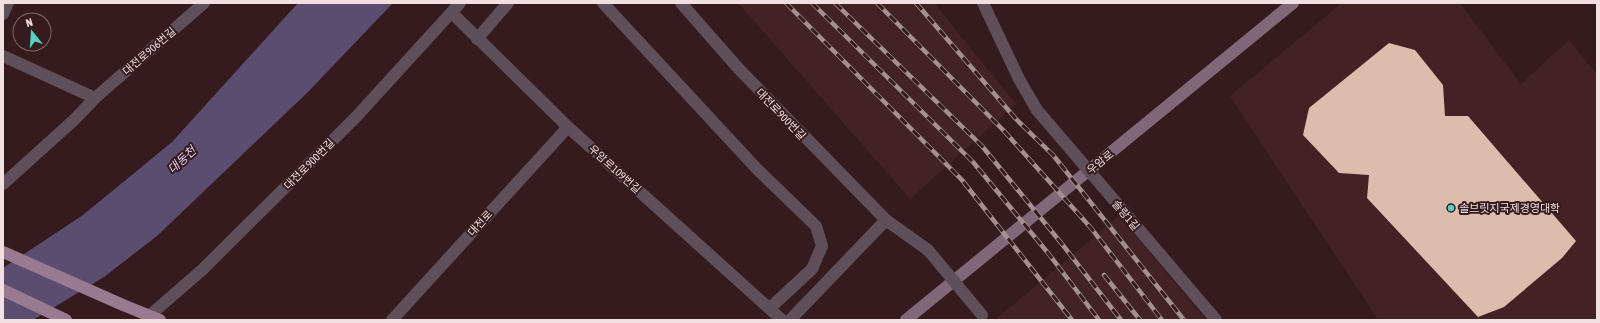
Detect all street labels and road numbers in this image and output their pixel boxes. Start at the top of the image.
street label: 대전로906번길 [120,25,178,77]
street label: 대전로900번길 [754,86,808,142]
street label: 대전로900번길 [281,136,337,192]
street label: 우암로109번길 [586,142,644,196]
street label: 우암로 [1084,148,1116,176]
street label: 솔랑1길 [1110,198,1142,232]
street label: 대전로 [465,208,495,238]

